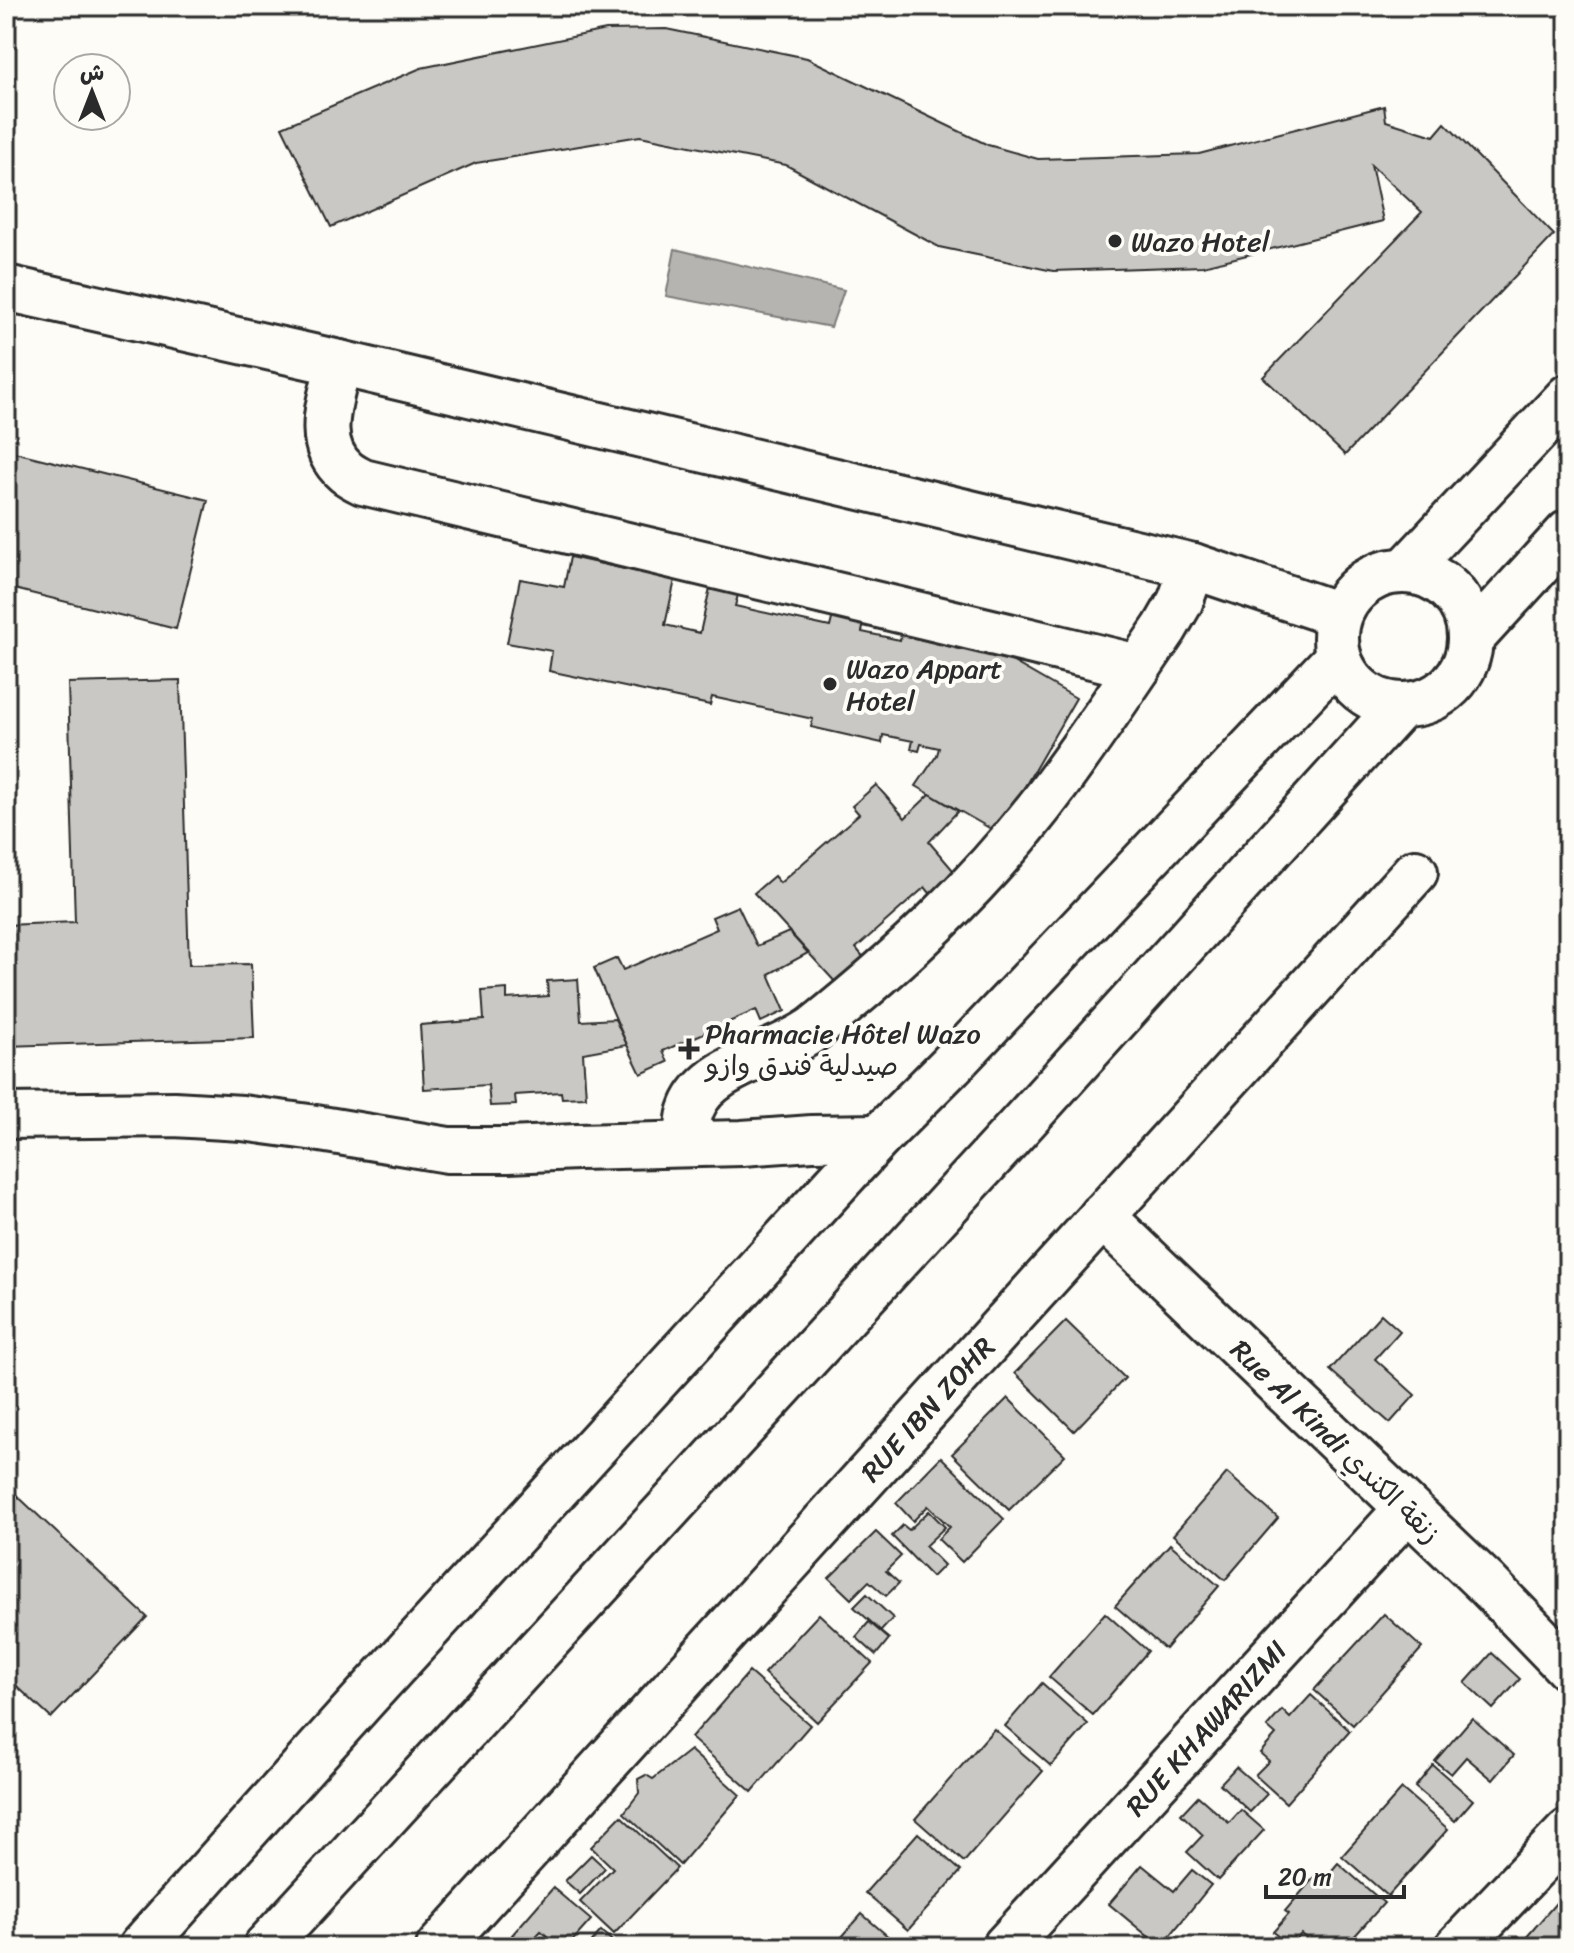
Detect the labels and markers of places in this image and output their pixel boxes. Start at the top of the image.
place label: Wazo Hotel [1131,217,1271,266]
marker: Wazo Hotel [1106,232,1124,250]
place label: Wazo Appart Hotel [846,644,1002,725]
marker: Wazo Appart Hotel [821,675,839,693]
place label: Pharmacie Hôtel Wazo صيدلية فندق وازو [704,1009,981,1090]
marker: Pharmacie Hôtel Wazo صيدلية فندق وازو [680,1040,698,1058]

